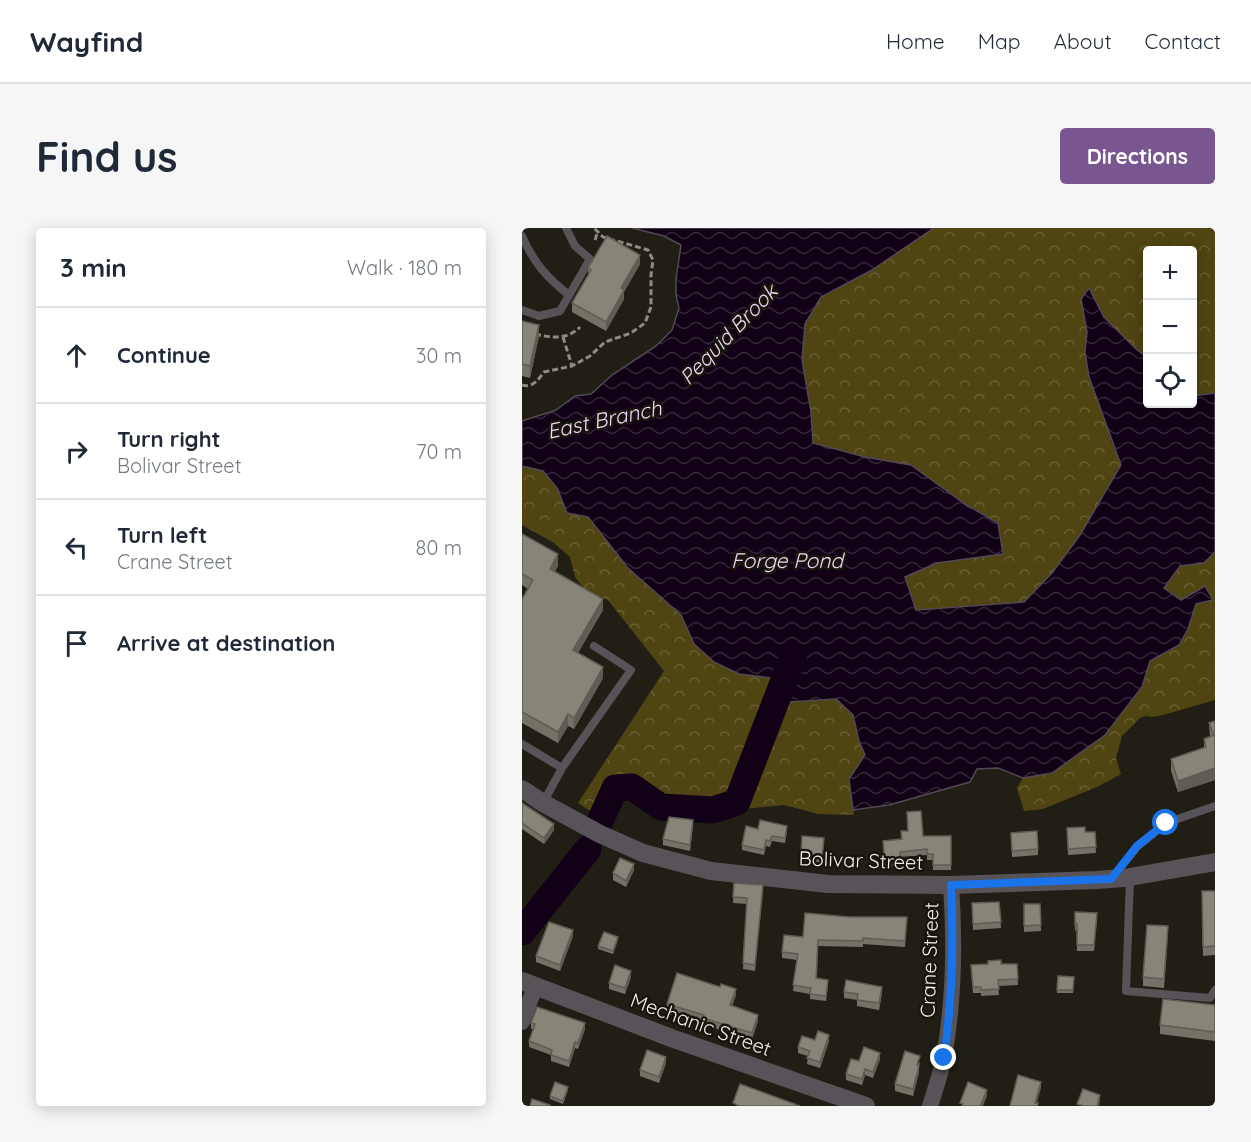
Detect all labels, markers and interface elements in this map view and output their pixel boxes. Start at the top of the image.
text: Wayfind [30,24,143,59]
text: Home [886,28,945,54]
text: Map [978,28,1021,54]
text: About [1054,28,1112,54]
text: Contact [1145,28,1221,54]
button: Directions [1060,128,1215,184]
text: Find us [36,130,178,183]
map controls [1143,246,1197,408]
button: + [1143,246,1197,300]
text: 3 min [60,251,127,284]
text: Walk · 180 m [347,255,462,280]
water label: Pequid Brook [674,277,784,390]
button: − [1143,300,1197,354]
icon: ahead [60,339,93,372]
text: Continue [117,341,211,369]
text: 30 m [416,343,462,368]
button: locate [1143,354,1197,408]
water label: East Branch [544,394,665,444]
text: Turn right [117,425,221,453]
icon: right [60,435,93,468]
text: 70 m [416,439,462,464]
text: Bolivar Street [117,453,241,478]
text: Turn left [117,521,207,549]
icon: left [60,531,93,564]
text: 80 m [416,535,462,560]
water label: Forge Pond [731,547,845,573]
text: Crane Street [117,549,233,574]
icon: arrive [60,627,93,660]
text: Arrive at destination [117,629,335,657]
route start [1152,809,1178,835]
street label: Bolivar Street [798,845,924,875]
street label: Crane Street [914,902,944,1018]
street label: Mechanic Street [627,987,775,1061]
route end [930,1044,956,1070]

